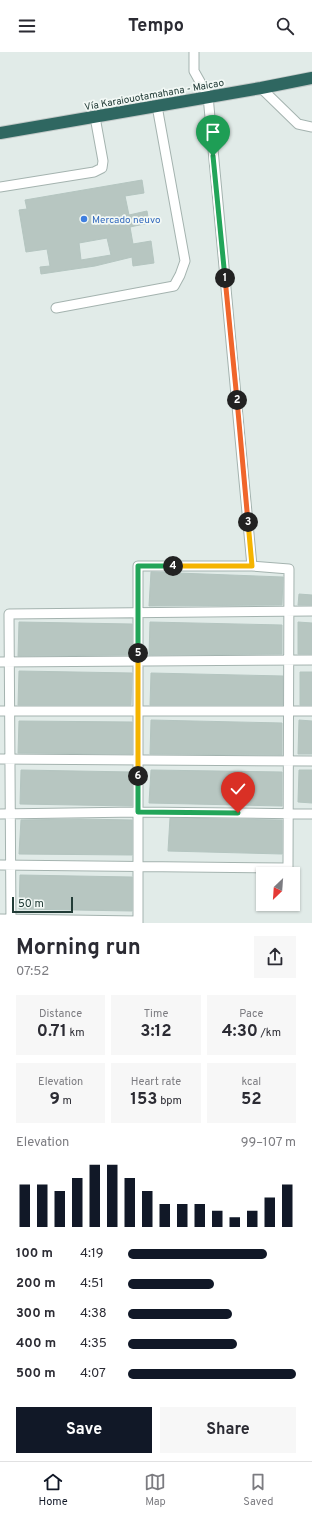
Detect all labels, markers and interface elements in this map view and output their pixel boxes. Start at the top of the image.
icon: menu [16,15,38,37]
text: Tempo [128,15,184,38]
icon: search [274,15,296,37]
street label: Vía Karaiouotamahana - Maicao [83,77,226,114]
pin [196,115,230,156]
icon: arrive [202,121,224,143]
marker: Mercado neuvo [79,214,89,224]
place label: Mercado neuvo [92,214,161,227]
pin: 1 [215,268,235,288]
text: 1 [223,271,227,285]
pin: 2 [227,390,247,410]
text: 2 [234,393,240,407]
pin: 3 [238,512,258,532]
text: 3 [245,515,251,529]
pin: 4 [163,556,183,576]
text: 4 [169,559,177,573]
pin: 5 [128,643,148,663]
text: 5 [135,646,141,660]
pin: 6 [128,766,148,786]
text: 6 [135,769,141,783]
pin [221,772,255,813]
icon: check [227,778,249,800]
north arrow [256,867,300,911]
map controls [256,867,300,911]
scale bar [12,895,73,914]
text: 50 m [18,897,44,911]
text: Morning run [16,935,141,962]
button: share [254,936,296,978]
text: 07:52 [16,964,49,980]
text: Distance [39,1007,82,1021]
text: Time [144,1007,168,1021]
text: Pace [239,1007,263,1021]
text: 0.71 [37,1021,67,1043]
text: 3:12 [140,1021,172,1043]
text: 4:30 [222,1021,258,1043]
text: km [67,1026,85,1040]
text: /km [258,1026,281,1040]
text: Elevation [38,1075,83,1089]
text: Heart rate [131,1075,181,1089]
text: kcal [242,1075,261,1089]
text: 9 [49,1089,60,1111]
text: 153 [130,1089,158,1111]
text: 52 [241,1089,262,1111]
text: m [60,1094,72,1108]
text: bpm [158,1094,182,1108]
text: Elevation [16,1135,69,1151]
text: 99–107 m [241,1135,296,1151]
text: 100 m [16,1246,53,1262]
text: 4:19 [80,1246,104,1262]
text: 200 m [16,1276,56,1292]
text: 4:51 [80,1276,104,1292]
text: 300 m [16,1306,55,1322]
text: 4:38 [80,1306,107,1322]
text: 400 m [16,1336,56,1352]
text: 4:35 [80,1336,107,1352]
text: 500 m [16,1366,56,1382]
text: 4:07 [80,1366,106,1382]
button: Save [16,1407,152,1453]
button: Share [160,1407,296,1453]
tab: Home [38,1471,68,1509]
tab: Map [144,1471,166,1509]
tab: Saved [243,1471,274,1509]

